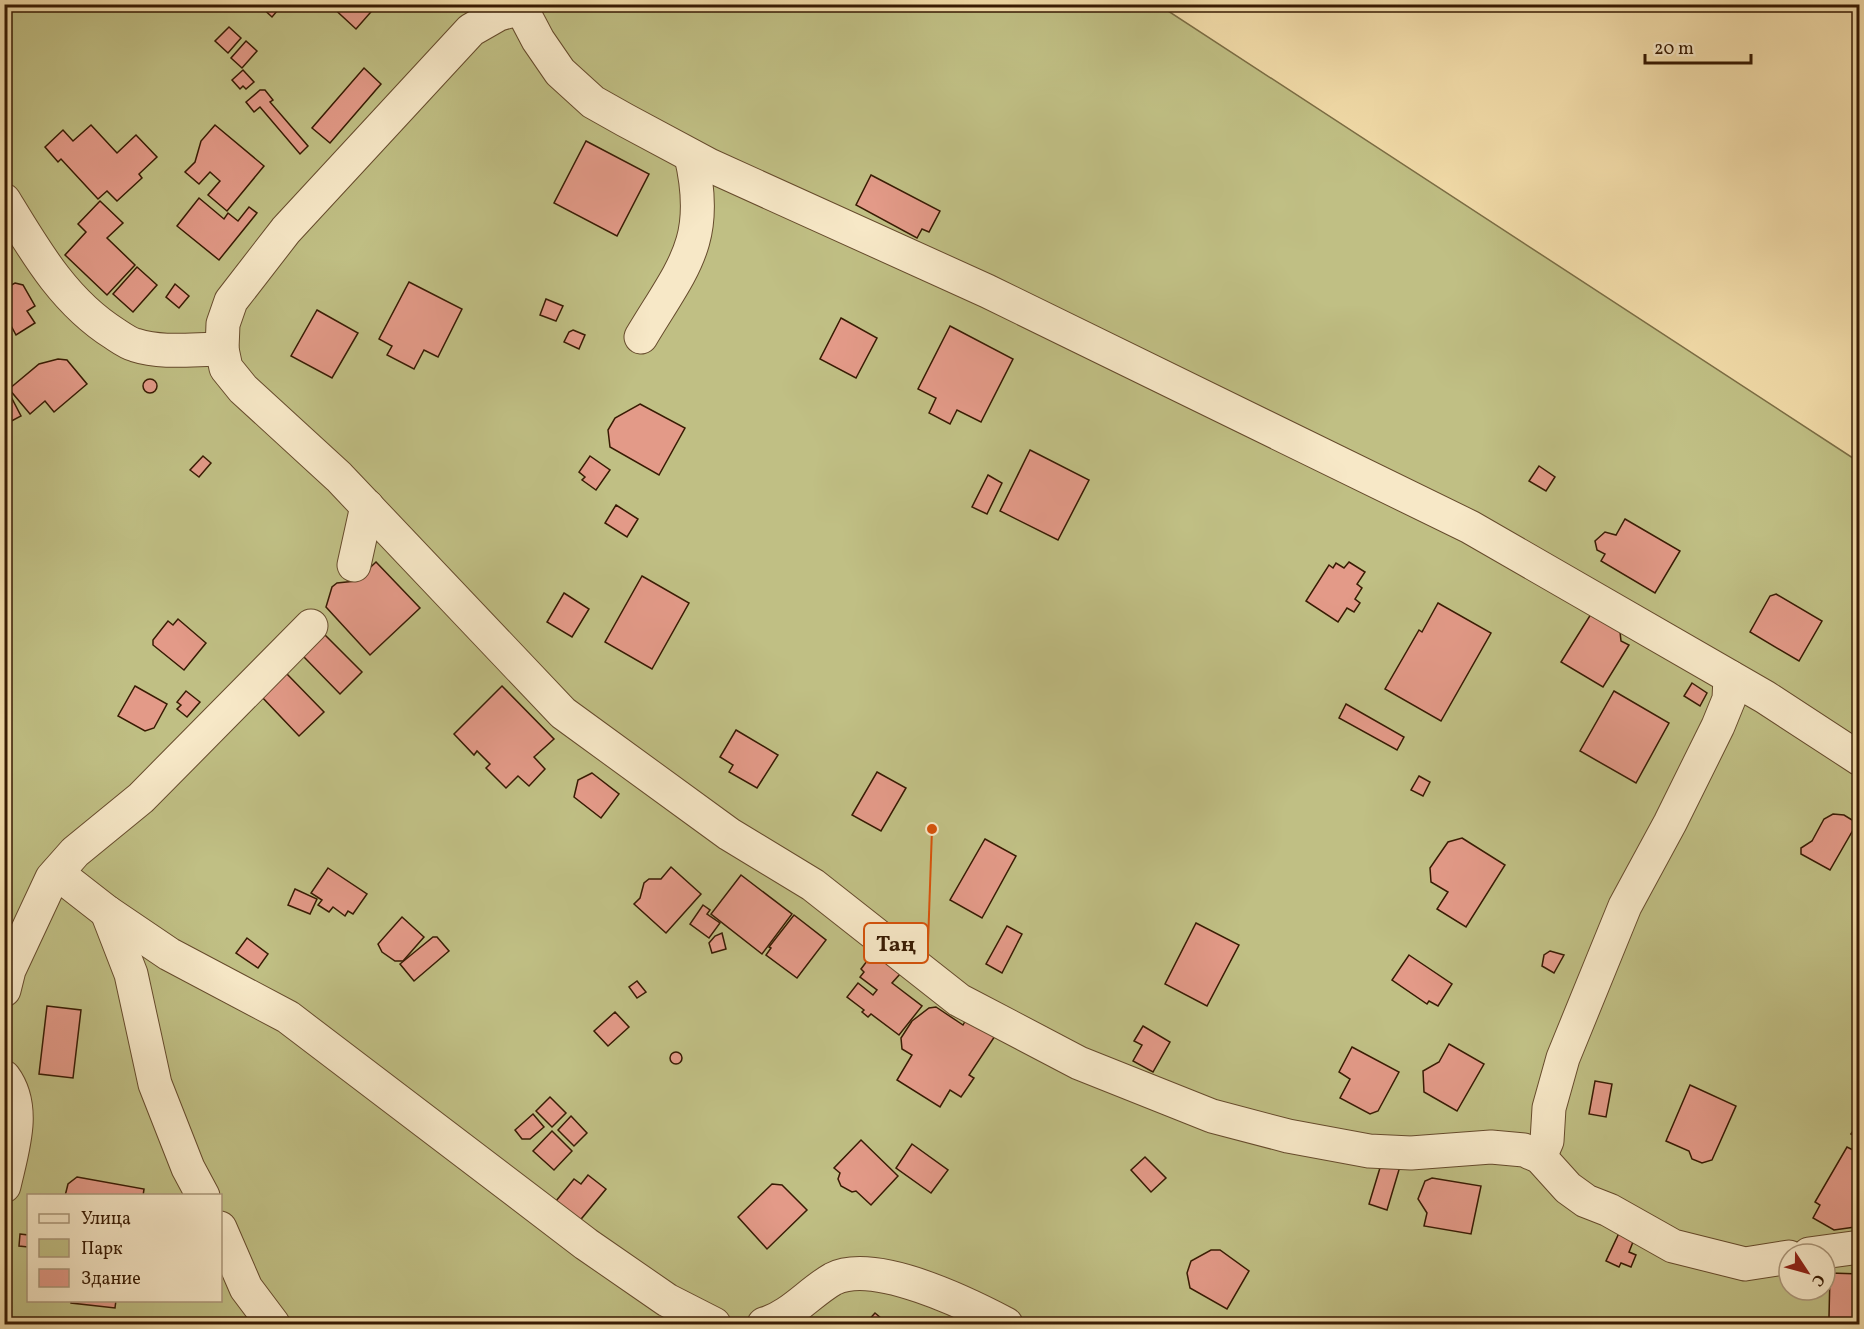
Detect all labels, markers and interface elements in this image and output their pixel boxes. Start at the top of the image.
scale bar [1645,27,1752,65]
text: 20 m [1654,37,1694,62]
callout: Таң [864,923,928,963]
text: Таң [876,930,916,961]
legend [27,1194,222,1302]
text: Улица [81,1207,131,1232]
text: Парк [81,1237,123,1262]
north arrow [1777,1242,1837,1302]
text: Здание [81,1267,141,1292]
text: С [1806,1269,1829,1290]

